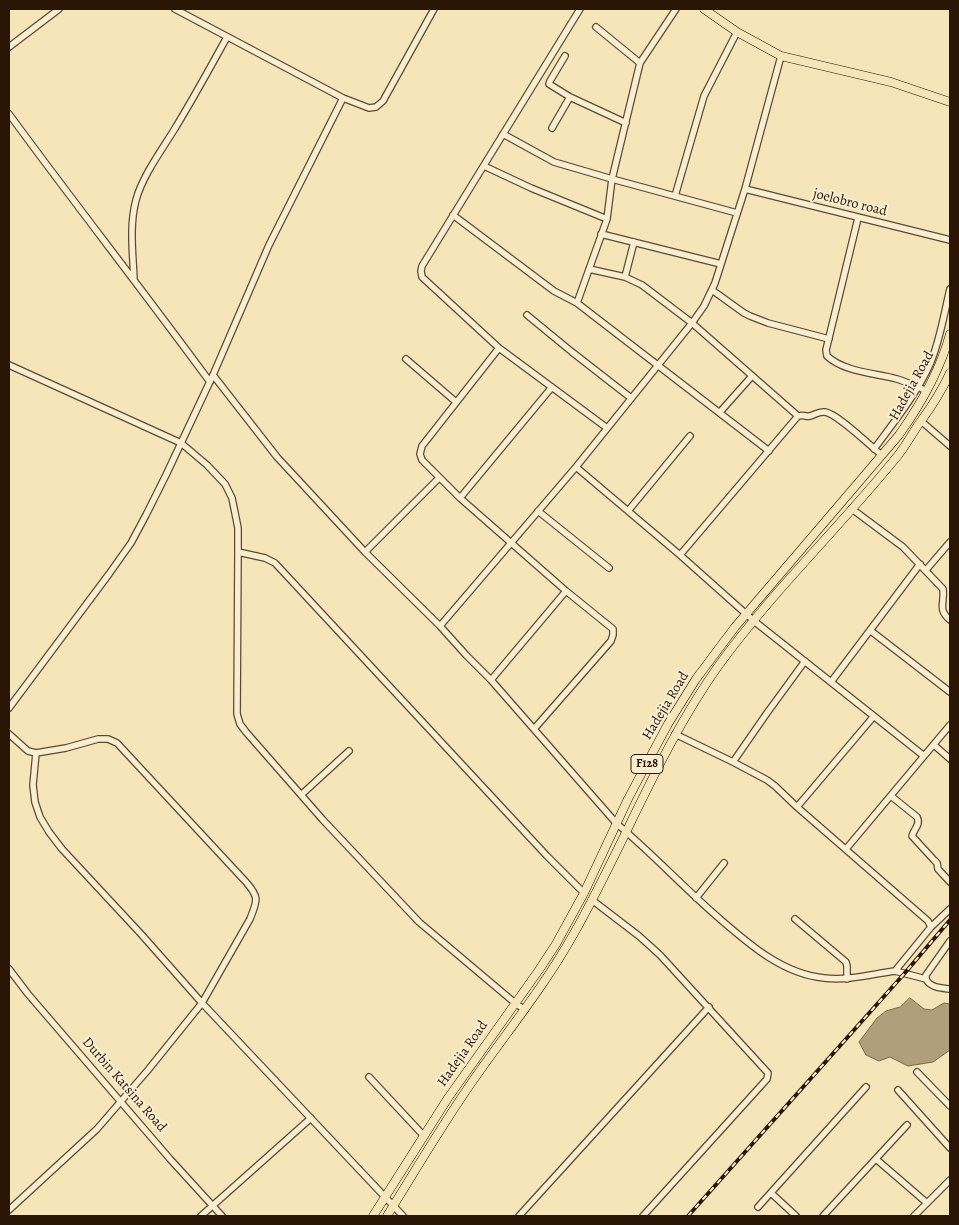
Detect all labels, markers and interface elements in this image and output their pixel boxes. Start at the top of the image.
street label: joelobro road [811,186,889,220]
street label: Hadejia Road [886,348,938,424]
street label: Hadejia Road [639,669,693,743]
road number: F128 [631,754,663,774]
street label: Hadejia Road [434,1018,492,1090]
street label: Durbin Katsina Road [78,1034,170,1136]

